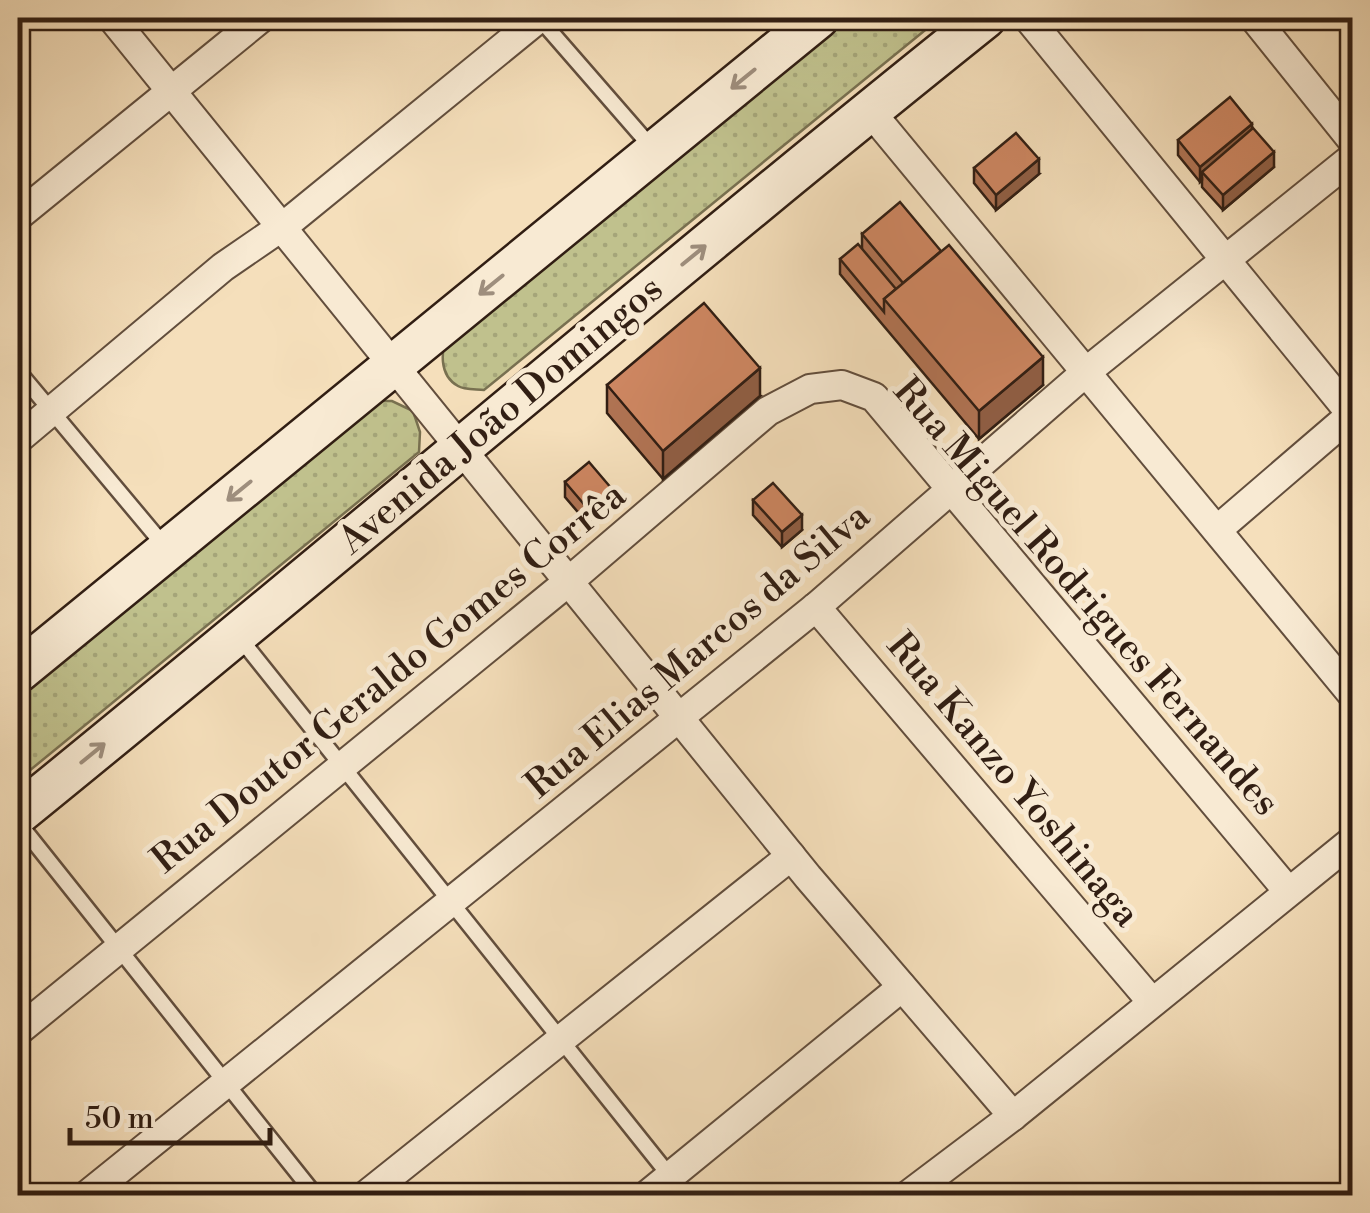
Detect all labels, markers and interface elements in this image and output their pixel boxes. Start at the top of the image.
one-way arrow [730,68,756,90]
one-way arrow [680,244,706,266]
street label: Avenida João Domingos [329,266,673,565]
one-way arrow [479,274,505,296]
street label: Rua Miguel Rodrigues Fernandes [883,368,1289,826]
street label: Rua Doutor Geraldo Gomes Corrêa [143,472,636,884]
one-way arrow [227,480,253,502]
street label: Rua Elias Marcos da Silva [516,493,880,809]
street label: Rua Kanzo Yoshinaga [876,623,1150,937]
one-way arrow [80,742,106,764]
scale bar [70,1083,270,1145]
text: 50 m [85,1100,154,1138]

